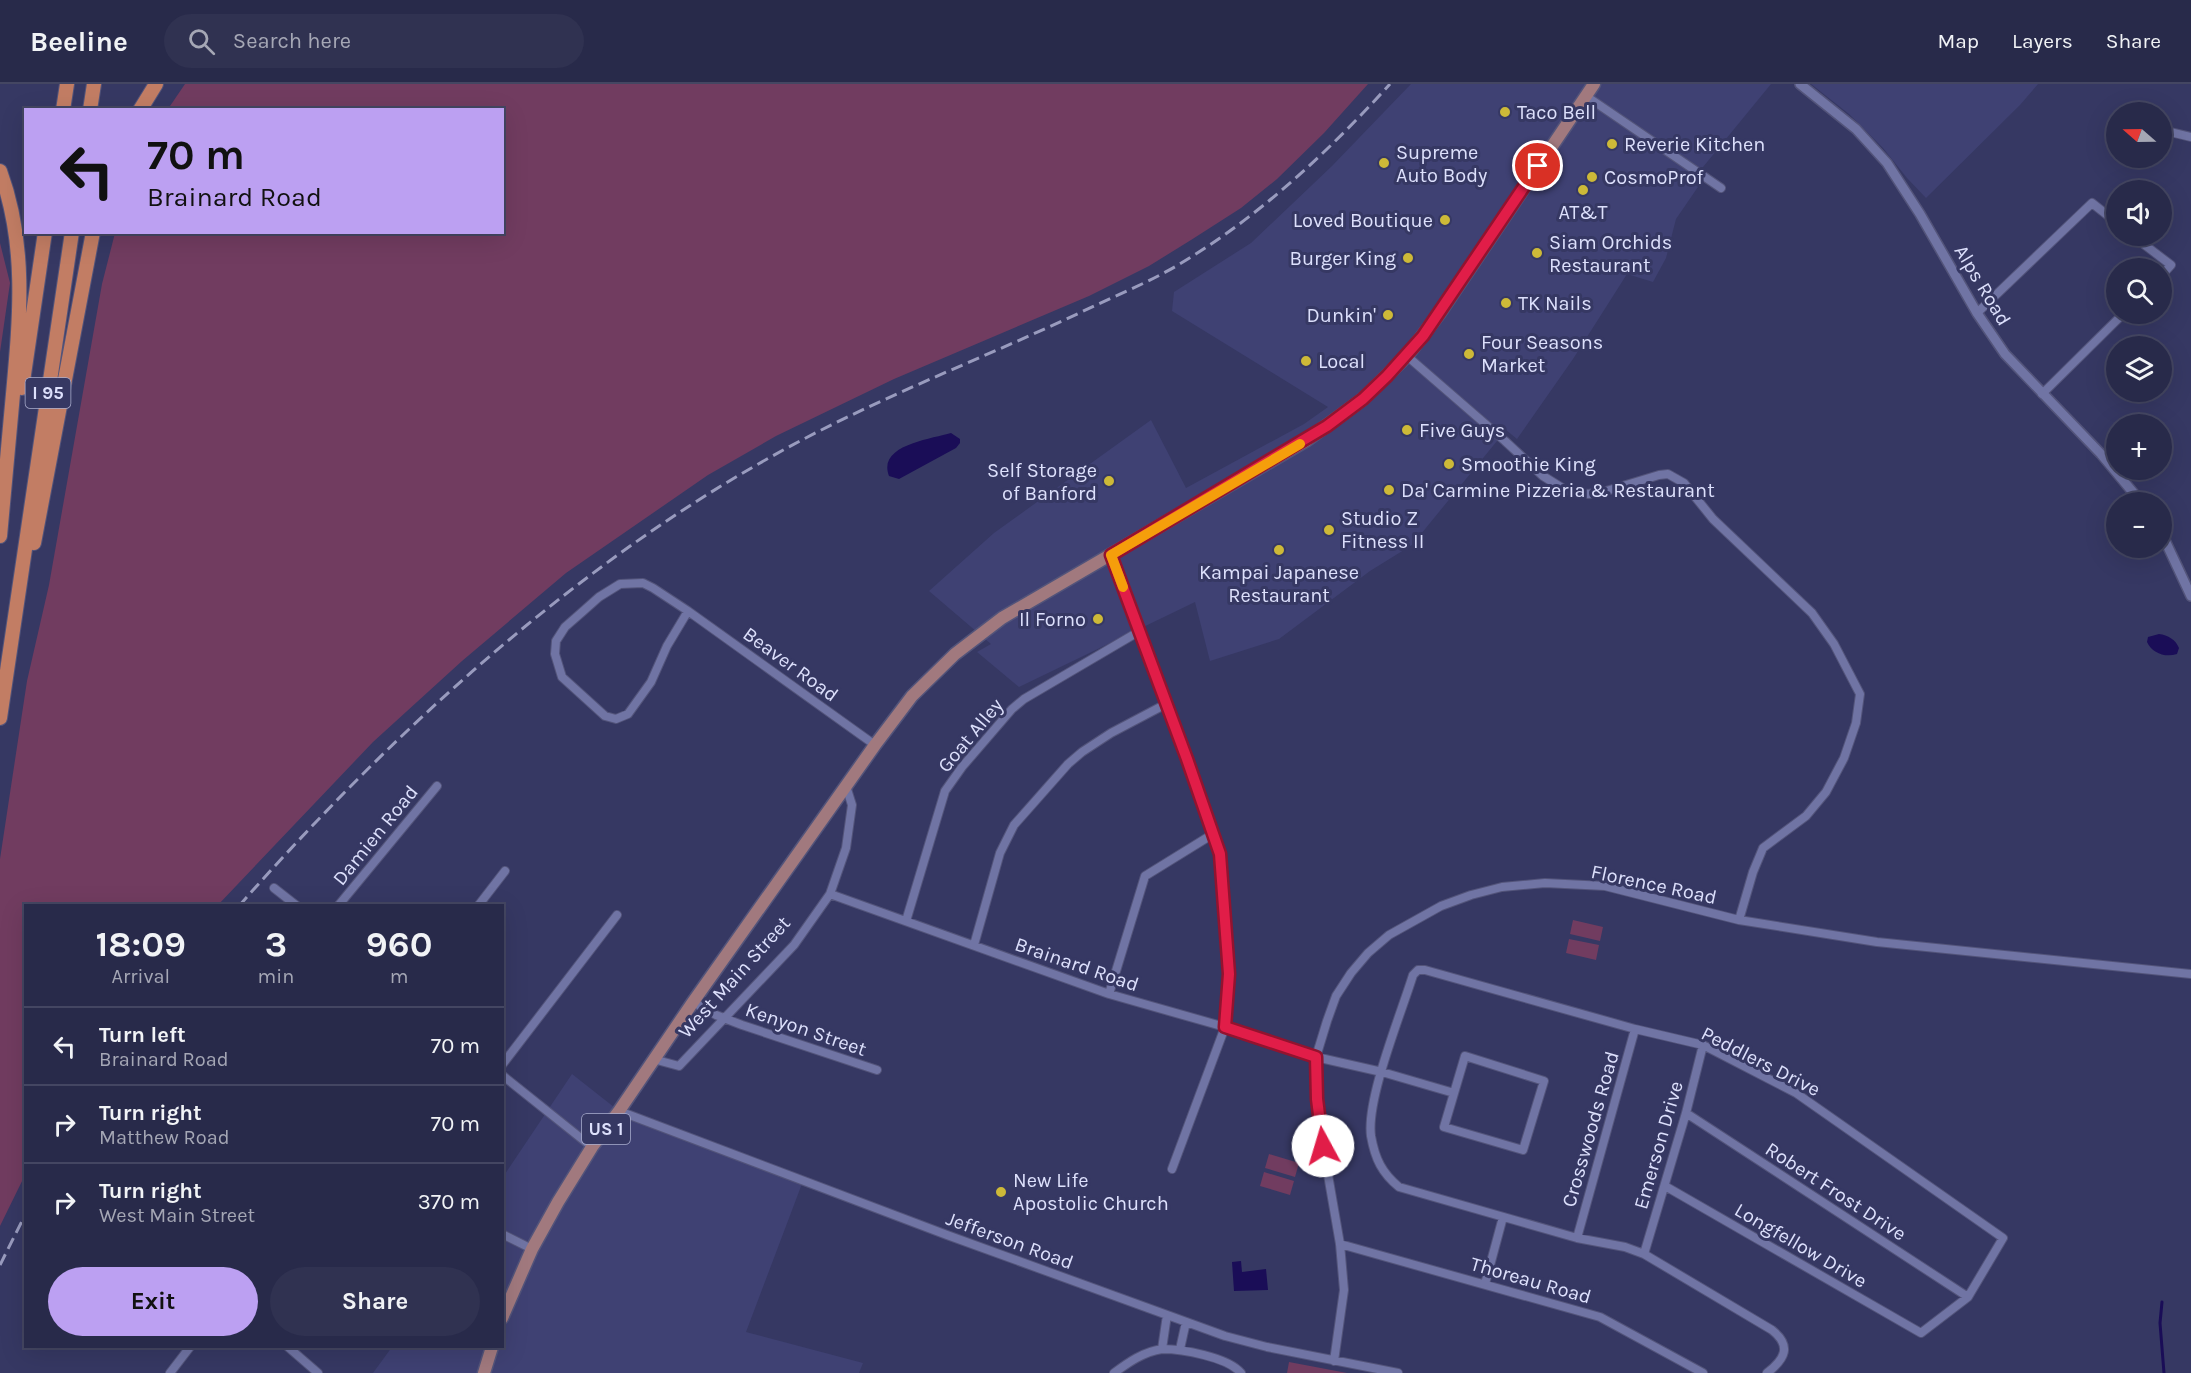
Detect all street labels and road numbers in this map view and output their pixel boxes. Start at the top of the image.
street label: Alps Road [1950,241,2016,330]
road number: I 95 [26,378,70,408]
street label: Beaver Road [739,622,843,707]
street label: Goat Alley [933,694,1008,777]
street label: Damien Road [328,781,423,890]
street label: Florence Road [1589,860,1719,909]
street label: West Main Street [674,911,795,1043]
street label: Brainard Road [1012,933,1142,996]
street label: Kenyon Street [742,998,870,1061]
street label: Peddlers Drive [1698,1022,1824,1101]
street label: Crosswoods Road [1557,1049,1624,1210]
street label: Emerson Drive [1629,1078,1688,1212]
road number: US 1 [582,1114,630,1144]
street label: Robert Frost Drive [1761,1137,1910,1245]
street label: Longfellow Drive [1731,1198,1871,1293]
street label: Jefferson Road [943,1207,1077,1274]
street label: Thoreau Road [1468,1252,1594,1309]

